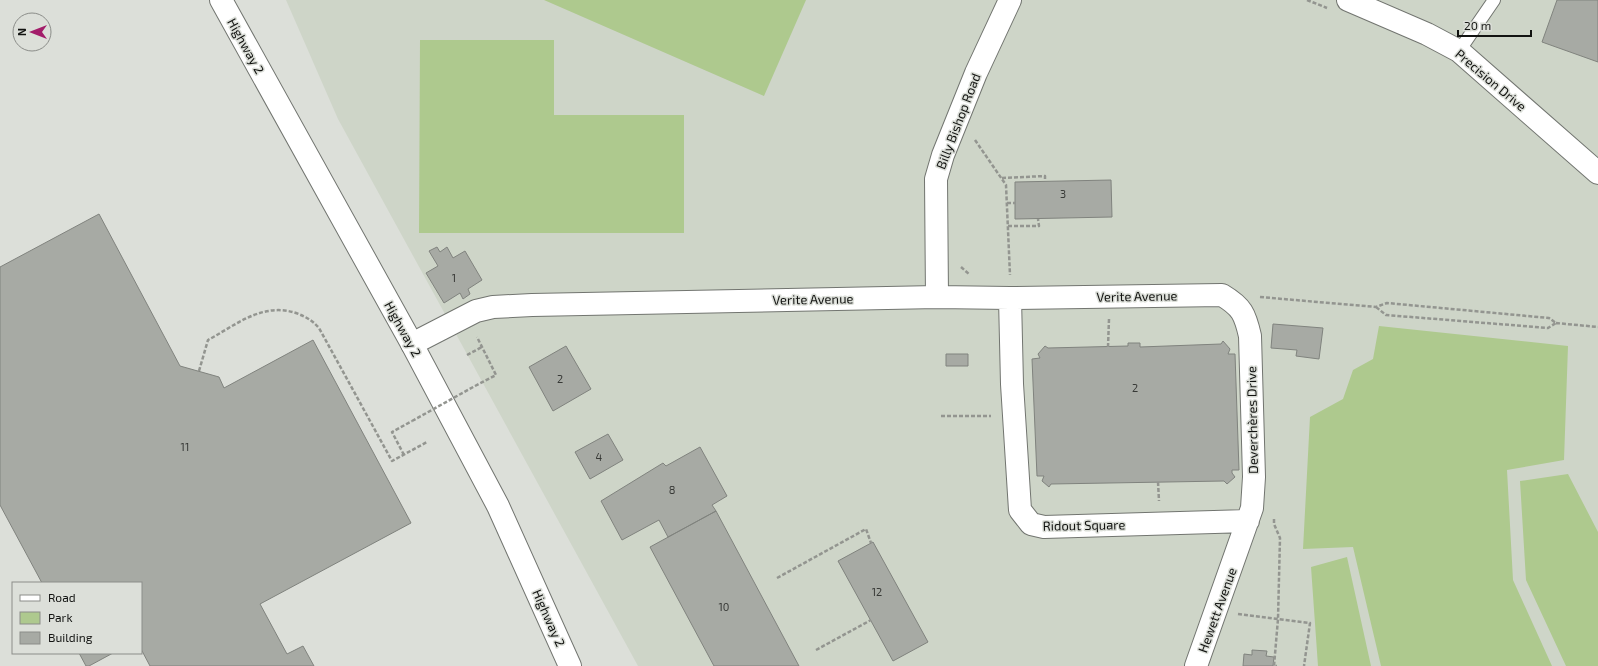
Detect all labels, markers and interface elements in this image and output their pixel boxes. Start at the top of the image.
north arrow [12,12,52,52]
scale bar [1458,12,1531,38]
street label: Highway 2 [224,15,268,77]
text: 20 m [1464,18,1491,32]
text: N [15,28,28,36]
street label: Precision Drive [1452,46,1530,114]
street label: Billy Bishop Road [932,71,984,171]
house number: 3 [1060,187,1066,200]
house number: 1 [452,271,456,284]
street label: Verite Avenue [1096,287,1178,305]
street label: Verite Avenue [772,290,854,308]
street label: Highway 2 [381,298,425,360]
street label: Deverchères Drive [1243,366,1261,474]
house number: 2 [557,372,563,385]
house number: 2 [1132,381,1138,394]
house number: 11 [181,440,189,453]
house number: 4 [596,450,603,463]
house number: 8 [669,483,675,496]
street label: Ridout Square [1043,516,1125,534]
street label: Hewett Avenue [1194,565,1240,655]
legend [12,582,142,654]
house number: 12 [872,585,882,598]
street label: Highway 2 [529,587,569,649]
text: Road [48,590,76,604]
house number: 10 [718,600,730,613]
text: Park [48,610,73,624]
text: Building [48,630,93,644]

